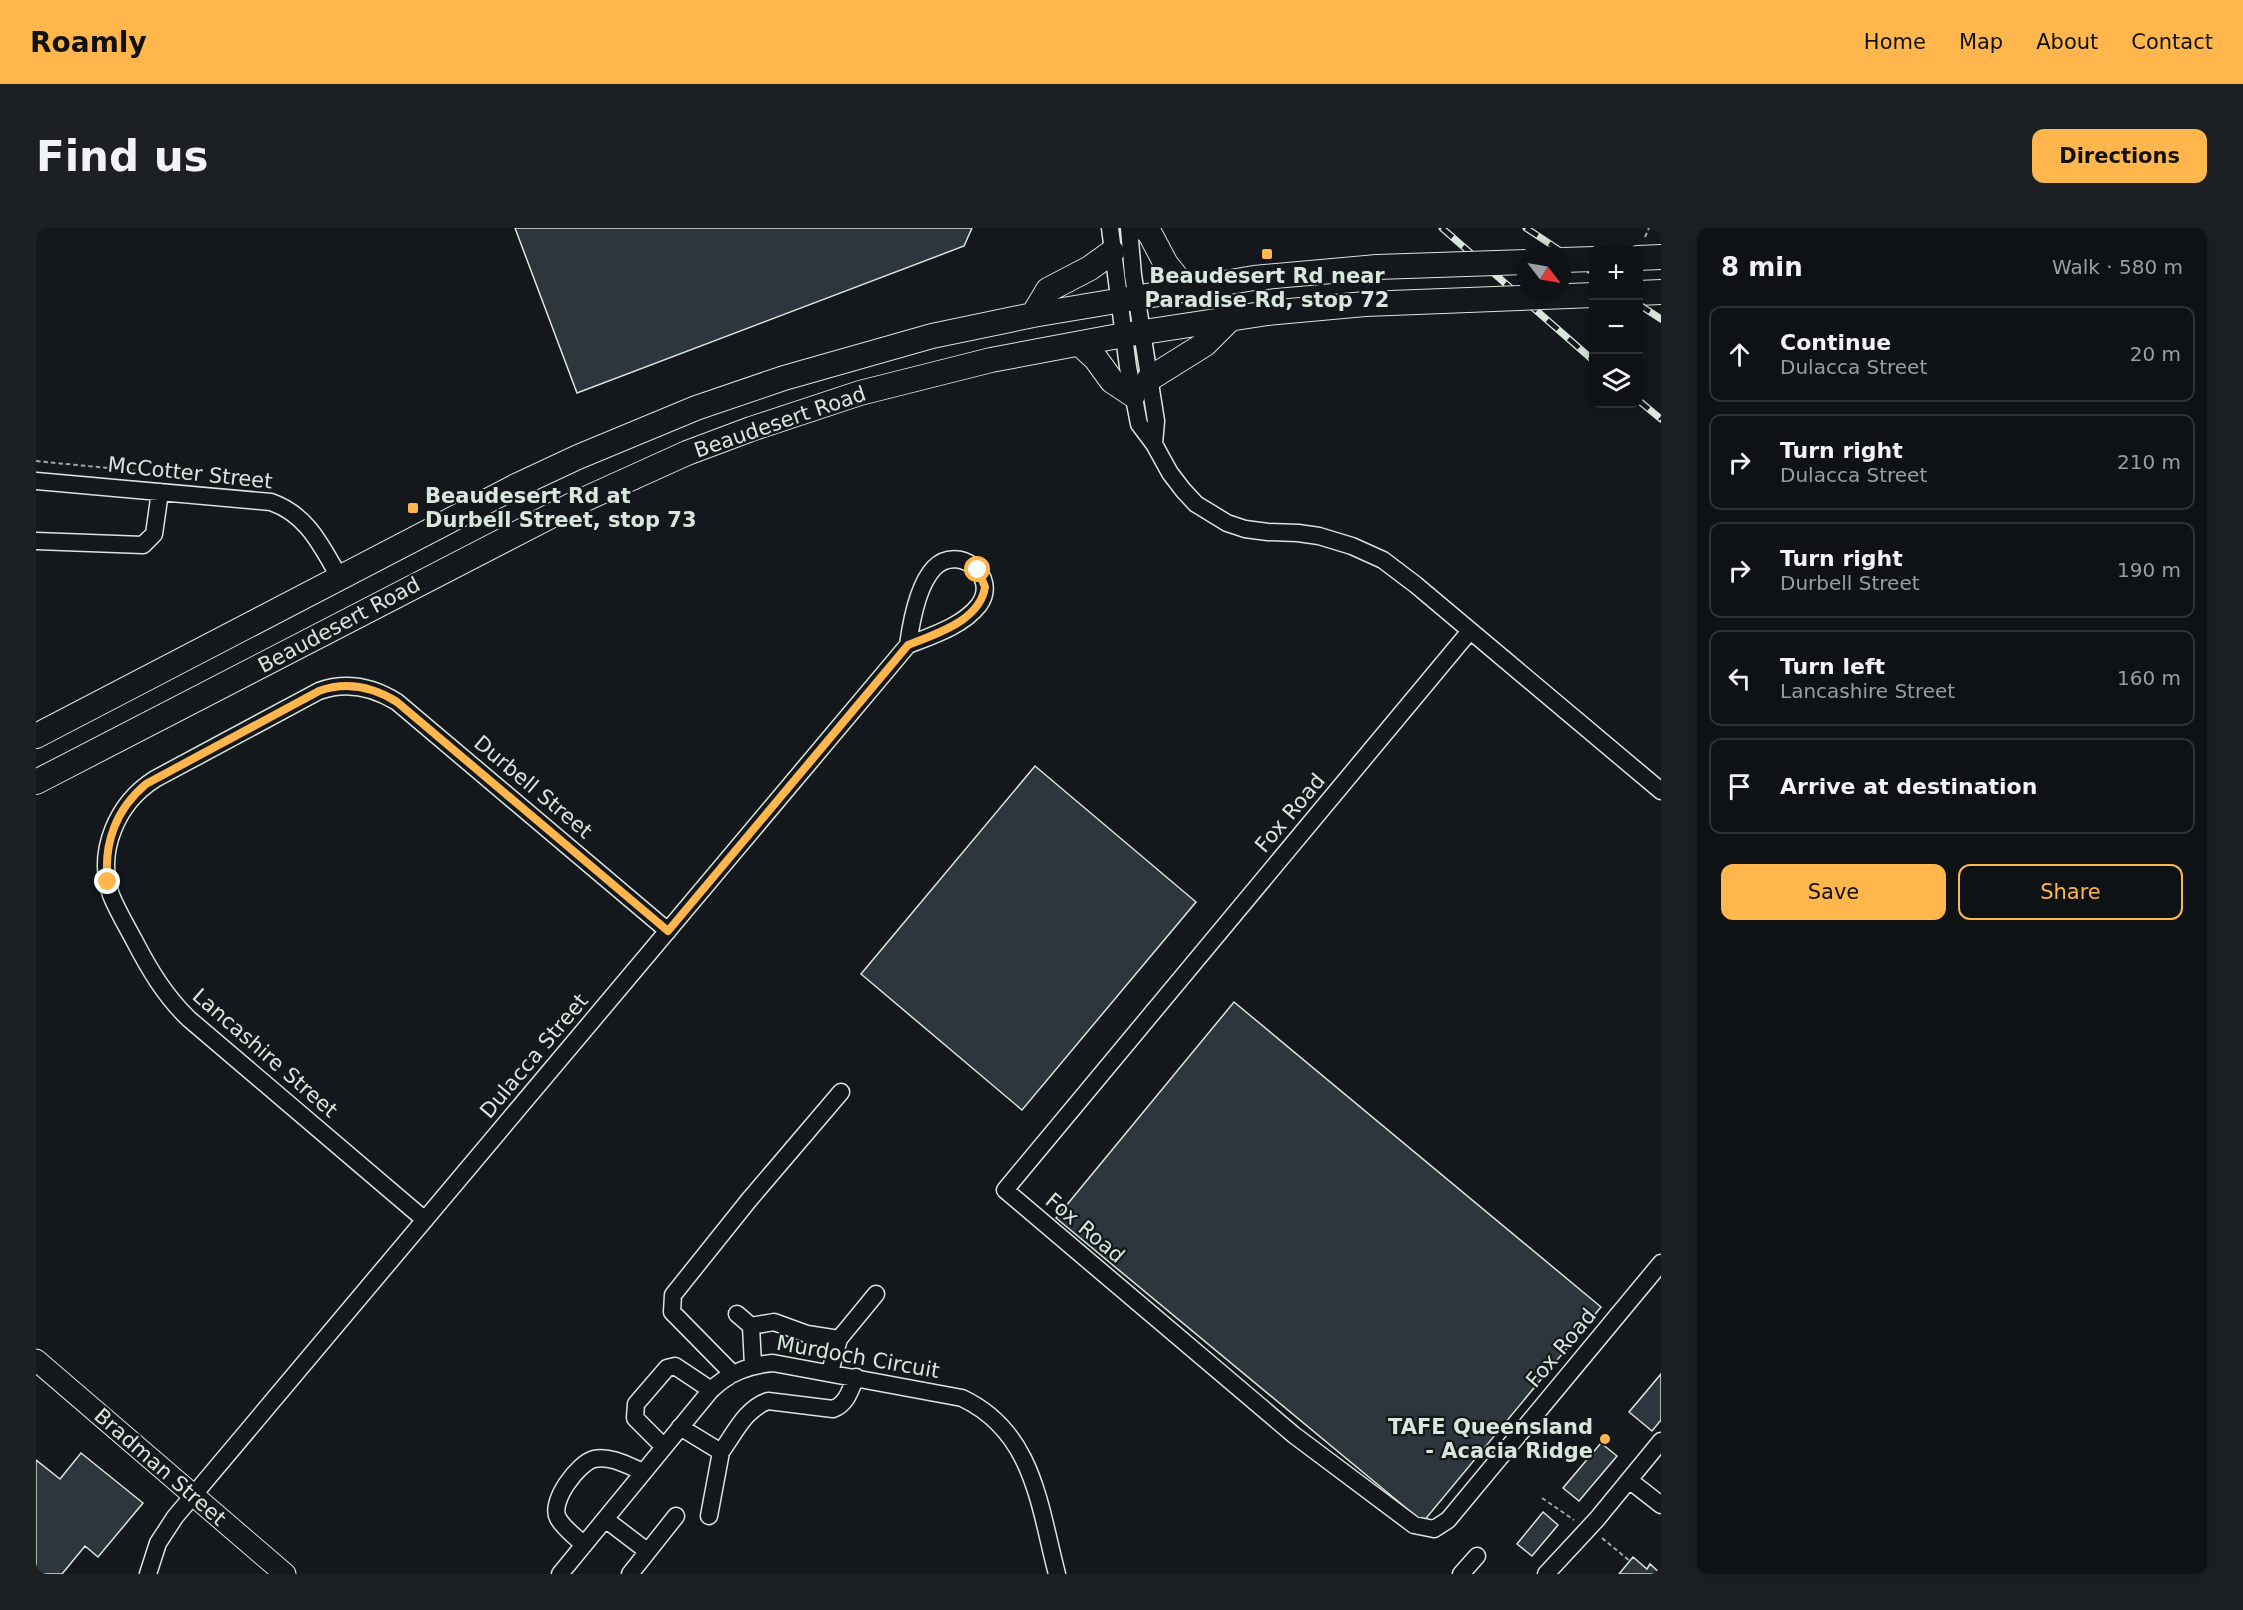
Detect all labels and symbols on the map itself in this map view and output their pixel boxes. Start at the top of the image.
north arrow [1517,246,1571,300]
marker: Beaudesert Rd near Paradise Rd, stop 72 [1260,247,1274,261]
place label: Beaudesert Rd near Paradise Rd, stop 72 [1145,264,1389,312]
street label: Beaudesert Road [691,381,869,463]
street label: McCotter Street [106,452,274,494]
place label: Beaudesert Rd at Durbell Street, stop 73 [425,484,697,532]
marker: Beaudesert Rd at Durbell Street, stop 73 [406,501,420,515]
route start [964,556,990,582]
street label: Beaudesert Road [254,572,424,678]
street label: Durbell Street [469,731,597,843]
street label: Fox Road [1250,769,1330,857]
route end [94,868,120,894]
street label: Lancashire Street [188,984,342,1122]
street label: Dulacca Street [475,989,593,1123]
street label: Fox Road [1041,1188,1129,1268]
street label: Fox Road [1521,1304,1601,1392]
street label: Murdoch Circuit [775,1331,941,1383]
street label: Bradman Street [89,1403,231,1531]
place label: TAFE Queensland - Acacia Ridge [1388,1415,1593,1463]
marker: TAFE Queensland - Acacia Ridge [1598,1432,1612,1446]

